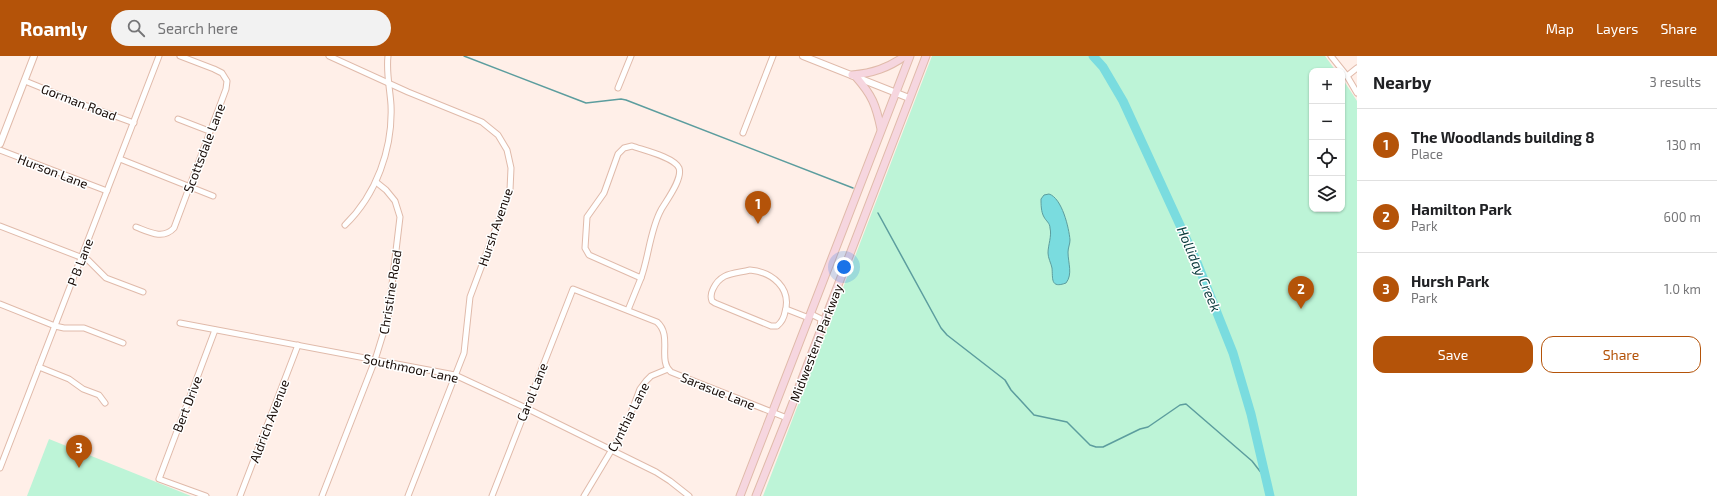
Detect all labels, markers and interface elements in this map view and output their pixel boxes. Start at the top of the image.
search box [111,10,391,46]
text: Roamly [20,17,87,40]
icon: search [125,17,147,39]
text: Search here [157,19,238,37]
text: Map [1546,20,1574,37]
text: Layers [1596,20,1638,37]
text: Share [1660,20,1697,37]
map controls [1309,68,1345,212]
button: + [1309,68,1345,104]
text: Nearby [1373,72,1431,92]
text: 3 results [1650,74,1701,90]
street label: Gorman Road [39,80,119,124]
street label: Scottsdale Lane [180,101,228,195]
button: − [1309,104,1345,140]
text: The Woodlands building 8 [1411,128,1595,146]
text: 1 [1383,137,1389,153]
text: 130 m [1666,137,1701,153]
button: locate [1309,140,1345,176]
text: Place [1411,146,1443,162]
street label: Hurson Lane [16,150,90,192]
button: layers [1309,176,1345,212]
street label: Hursh Avenue [474,186,516,268]
pin: 1 [745,191,771,224]
text: Hamilton Park [1411,200,1512,218]
text: 2 [1382,209,1390,225]
text: 600 m [1664,209,1701,225]
text: Park [1411,218,1438,234]
water label: Holliday Creek [1174,223,1225,314]
street label: P B Lane [64,236,96,288]
street label: Christine Road [375,248,405,336]
your location [834,257,854,277]
text: Hursh Park [1411,272,1489,290]
pin: 2 [1288,276,1314,309]
text: 3 [1382,281,1390,297]
text: 1.0 km [1664,281,1701,297]
street label: Midwestern Parkway [786,282,846,404]
text: Park [1411,290,1438,306]
button: Save [1373,336,1533,373]
button: Share [1541,336,1701,373]
street label: Southmoor Lane [362,350,460,386]
street label: Carol Lane [513,360,551,424]
street label: Sarasue Lane [678,369,758,413]
street label: Bert Drive [169,374,205,434]
street label: Aldrich Avenue [246,377,292,465]
street label: Cynthia Lane [604,380,652,454]
pin: 3 [66,435,92,468]

